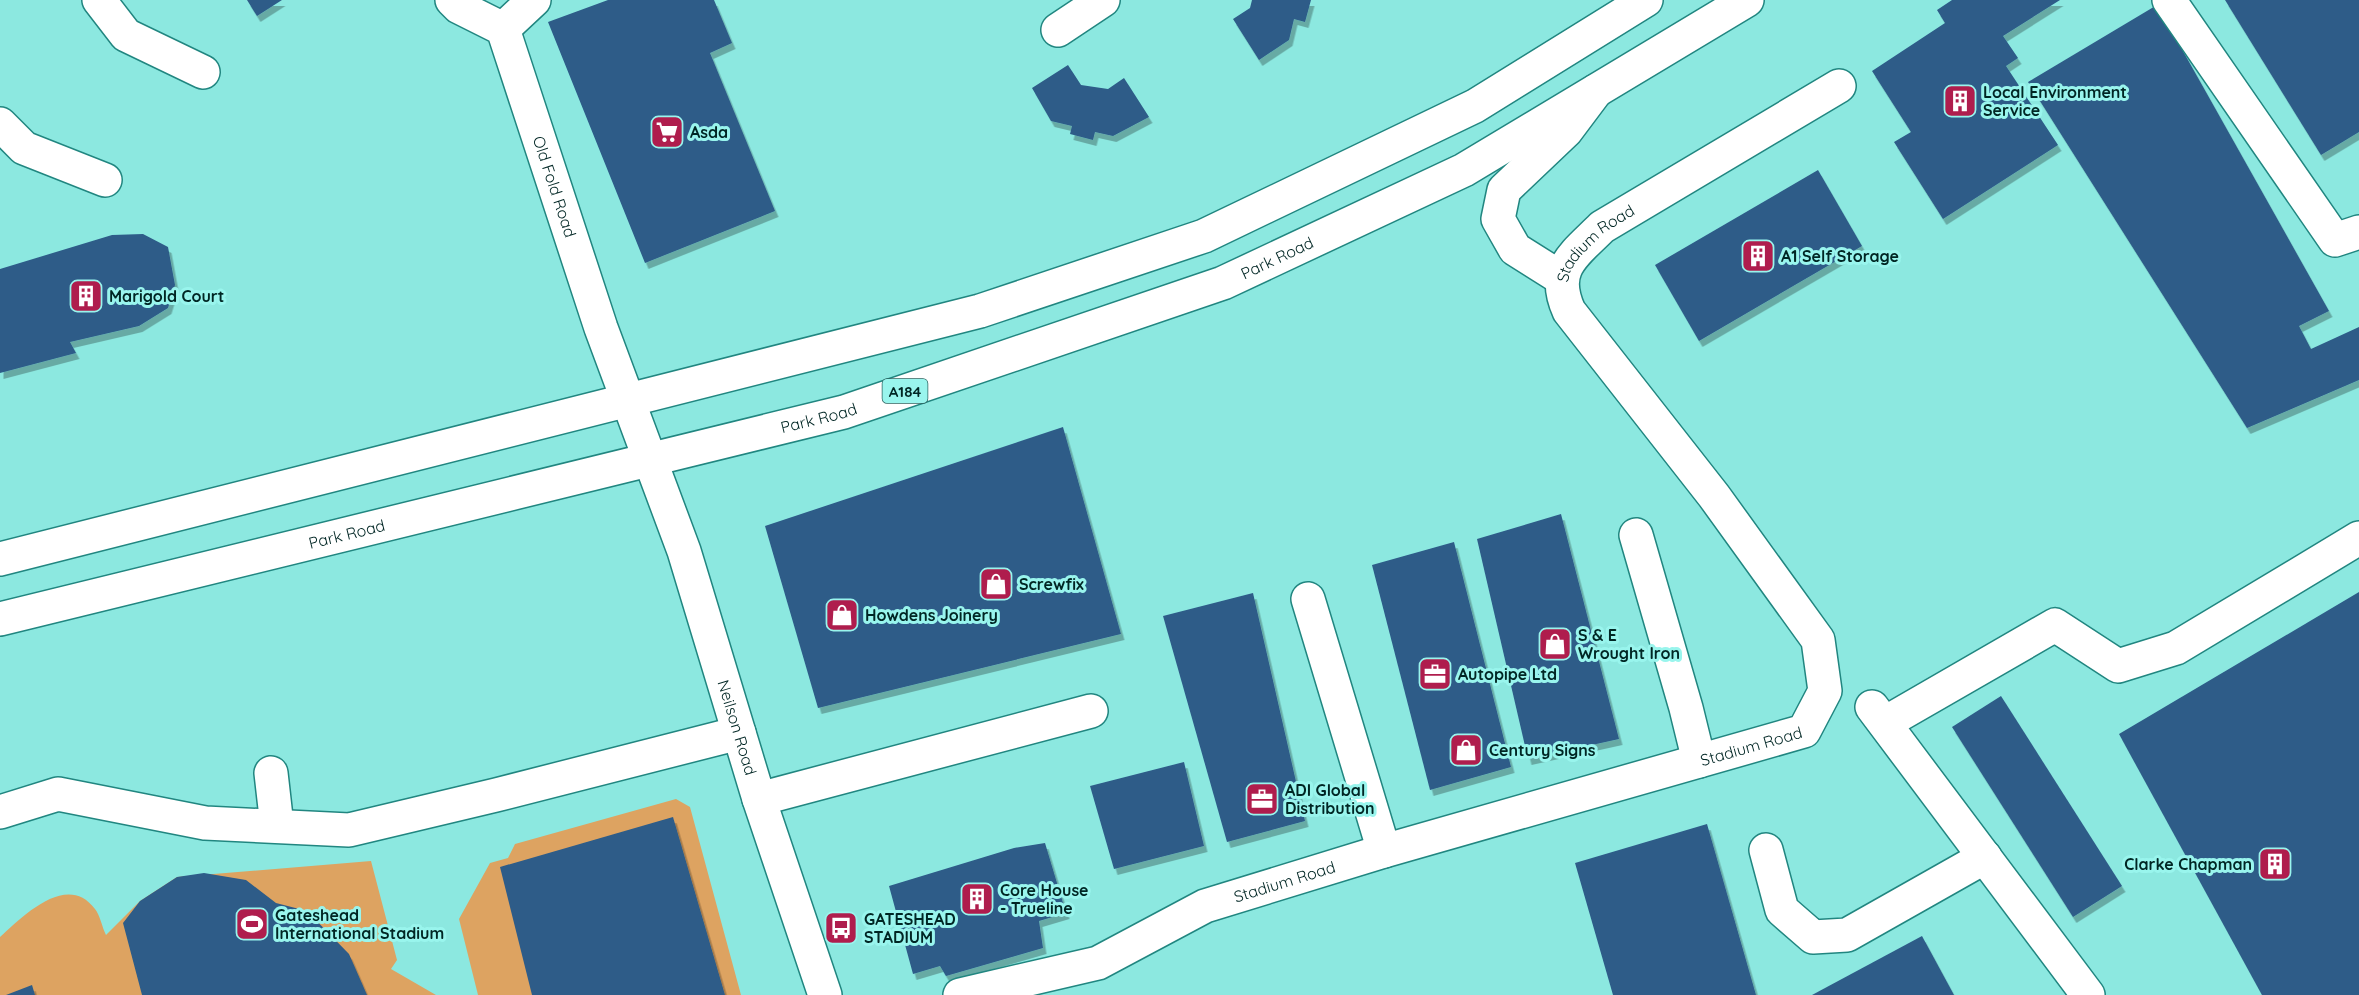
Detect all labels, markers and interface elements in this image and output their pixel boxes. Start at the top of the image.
place label: Local Environment Service [1983,82,2127,120]
building icon: Local Environment Service [1942,83,1978,119]
supermarket icon: Asda [649,114,685,150]
place label: Asda [690,122,728,142]
street label: Old Fold Road [529,133,581,240]
street label: Stadium Road [1552,200,1638,283]
street label: Park Road [1237,232,1317,283]
building icon: A1 Self Storage [1740,238,1776,274]
place label: A1 Self Storage [1781,246,1899,266]
building icon: Marigold Court [68,278,104,314]
place label: Marigold Court [109,286,224,306]
road number: A184 [882,379,928,403]
street label: Park Road [778,398,860,437]
street label: Park Road [306,515,387,553]
shop icon: Screwfix [978,566,1014,602]
place label: Screwfix [1019,574,1084,594]
shop icon: Howdens Joinery [824,597,860,633]
place label: Howdens Joinery [865,605,998,625]
place label: S & E Wrought Iron [1578,625,1680,663]
shop icon: S & E Wrought Iron [1537,626,1573,662]
office icon: Autopipe Ltd [1417,656,1453,692]
place label: Autopipe Ltd [1458,664,1557,684]
street label: Neilson Road [714,677,761,777]
street label: Stadium Road [1698,722,1804,770]
shop icon: Century Signs [1448,732,1484,768]
place label: Century Signs [1489,740,1596,760]
place label: ADI Global Distribution [1285,780,1374,818]
office icon: ADI Global Distribution [1244,781,1280,817]
building icon: Clarke Chapman [2257,846,2293,882]
place label: Clarke Chapman [2124,854,2252,874]
street label: Stadium Road [1231,857,1338,907]
place label: Core House - Trueline [1000,880,1089,918]
building icon: Core House - Trueline [959,881,995,917]
place label: Gateshead International Stadium [275,905,444,943]
sports icon: Gateshead International Stadium [234,906,270,942]
place label: GATESHEAD STADIUM [864,909,956,947]
bus stop icon: GATESHEAD STADIUM [823,910,859,946]

